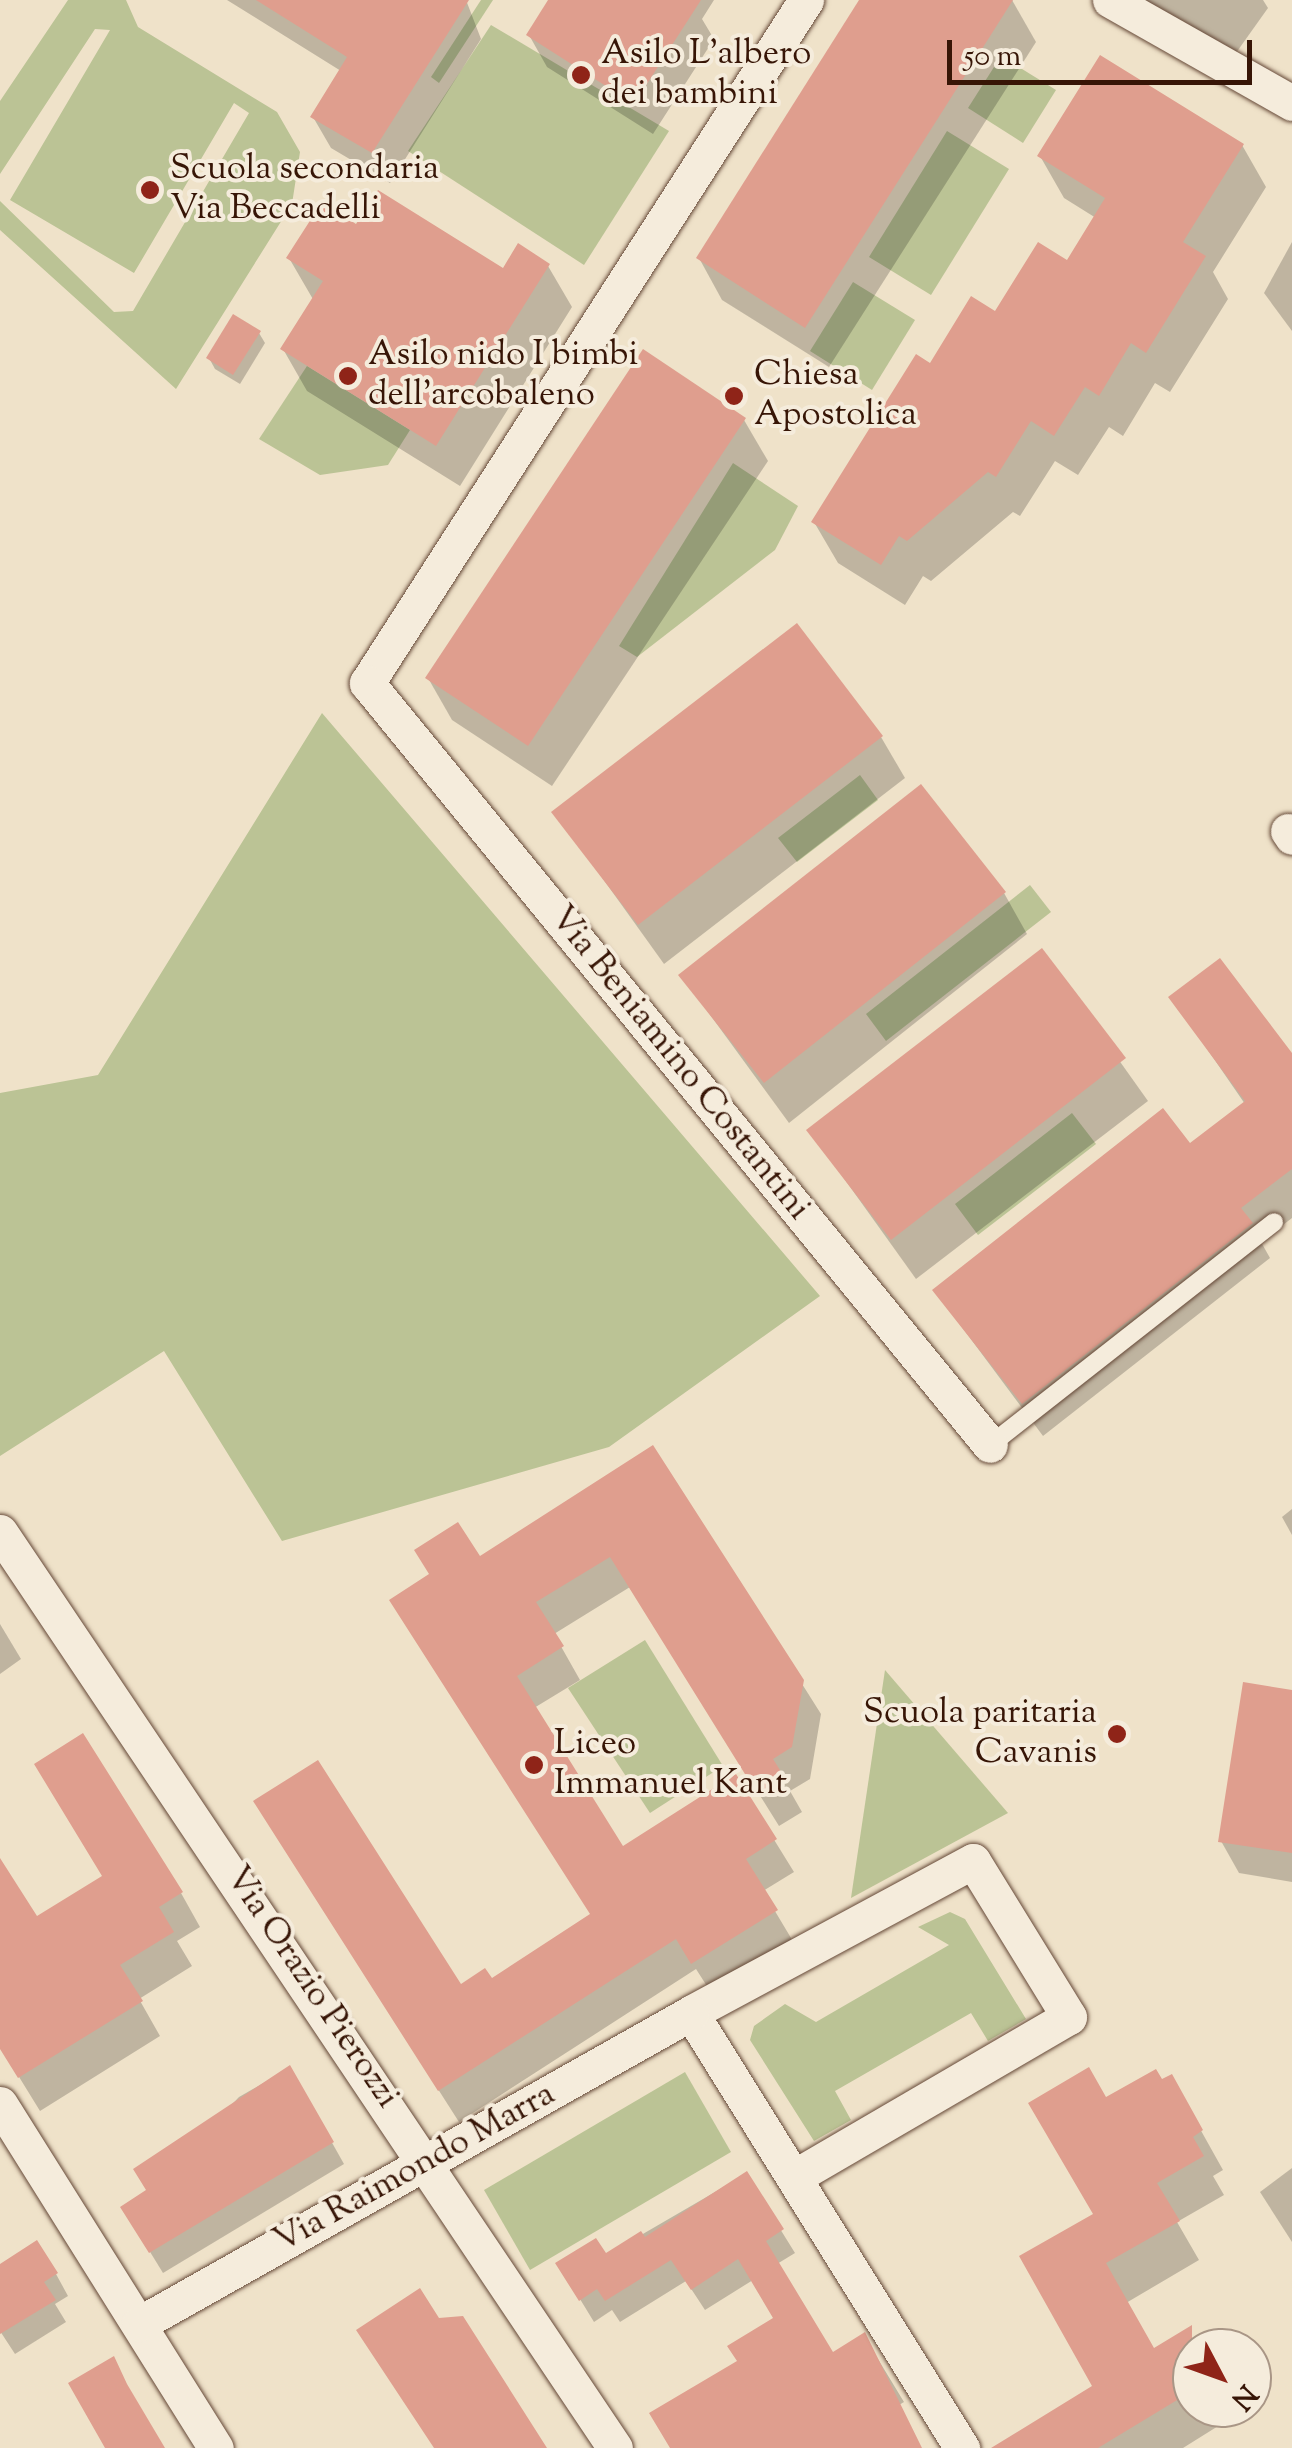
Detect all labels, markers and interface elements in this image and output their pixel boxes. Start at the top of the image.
scale bar [952,20,1257,82]
place label: Asilo L'albero dei bambini [601,34,811,116]
text: 50 m [964,36,1021,79]
marker: Asilo L'albero dei bambini [570,64,592,86]
place label: Scuola secondaria Via Beccadelli [170,149,439,231]
marker: Scuola secondaria Via Beccadelli [139,179,161,201]
place label: Asilo nido I bimbi dell'arcobaleno [368,335,638,417]
place label: Chiesa Apostolica [754,355,917,437]
marker: Asilo nido I bimbi dell'arcobaleno [337,365,359,387]
marker: Chiesa Apostolica [723,385,745,407]
street label: Via Beniamino Costantini [539,899,819,1229]
place label: Scuola paritaria Cavanis [863,1693,1097,1775]
marker: Scuola paritaria Cavanis [1106,1723,1128,1745]
place label: Liceo Immanuel Kant [554,1724,787,1806]
marker: Liceo Immanuel Kant [523,1754,545,1776]
street label: Via Orazio Pierozzi [215,1859,407,2117]
street label: Via Raimondo Marra [267,2074,563,2264]
north arrow [1172,2328,1272,2428]
text: N [1221,2375,1266,2418]

